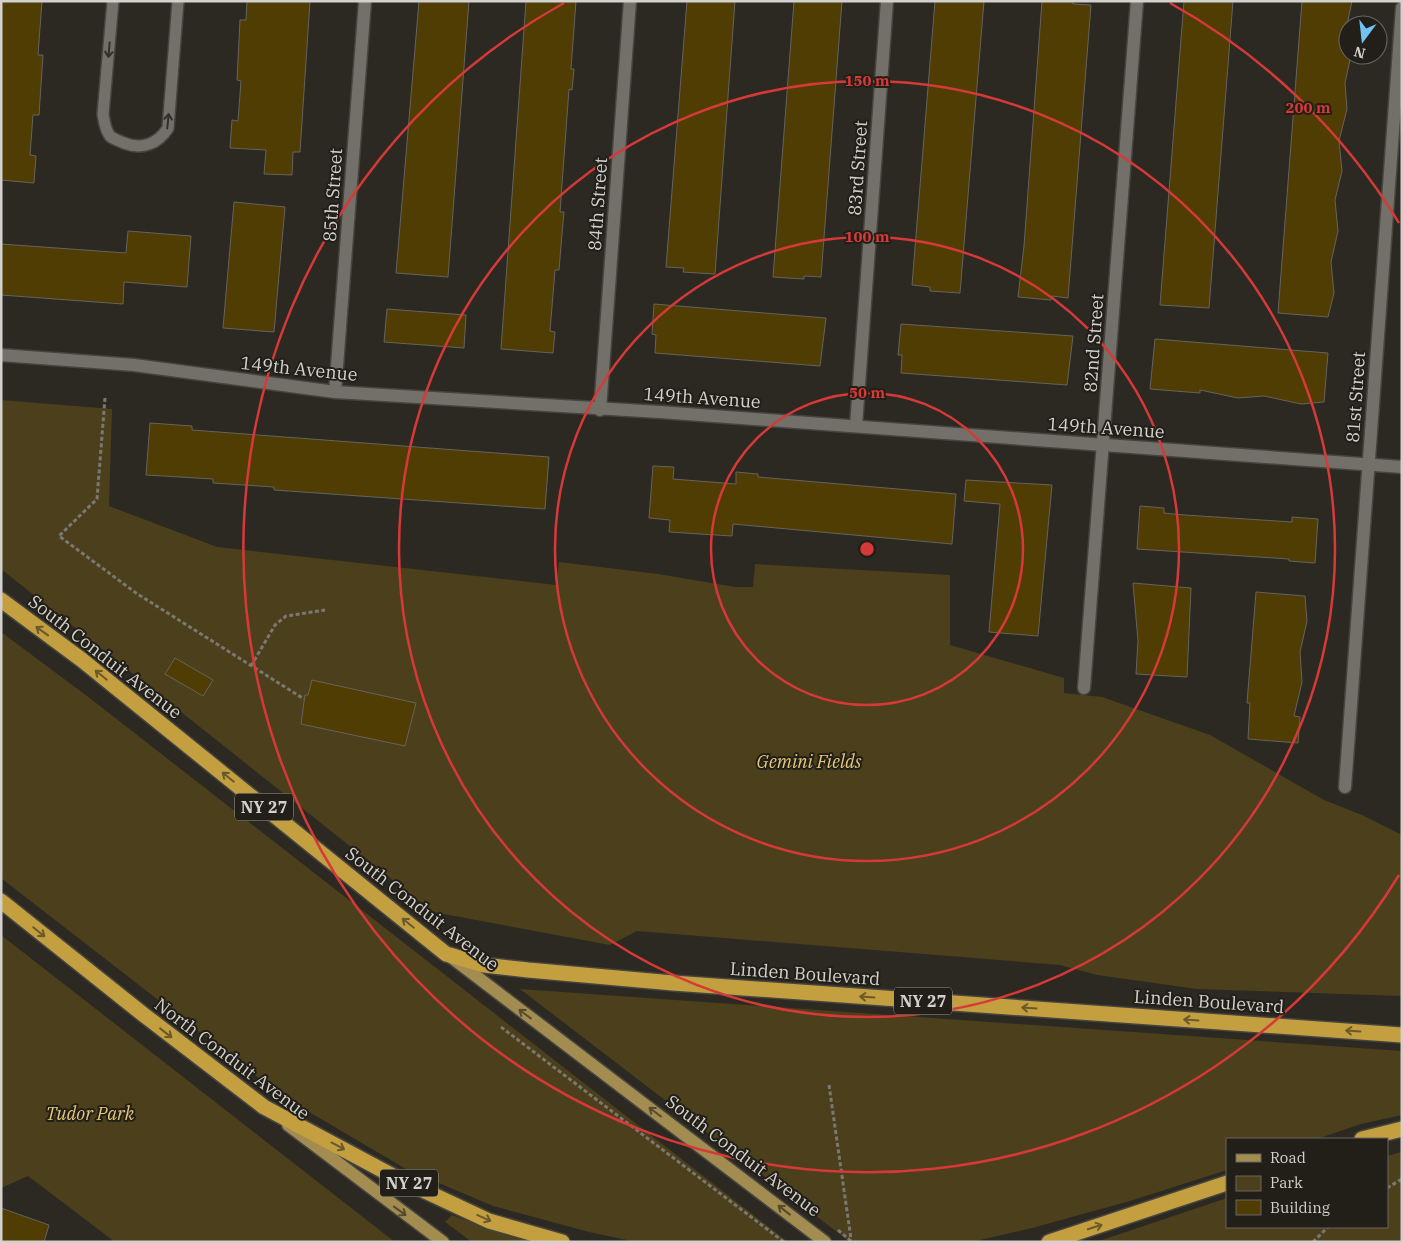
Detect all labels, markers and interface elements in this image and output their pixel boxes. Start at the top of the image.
north arrow [1338,15,1388,65]
one-way arrow [104,42,113,58]
text: N [1352,42,1367,63]
text: 150 m [844,71,890,90]
text: 200 m [1285,98,1331,117]
one-way arrow [163,113,173,129]
street label: 83rd Street [843,120,872,216]
street label: 85th Street [318,147,347,243]
street label: 84th Street [583,156,612,252]
text: 100 m [844,227,890,246]
street label: 82nd Street [1079,293,1108,393]
street label: 149th Avenue [239,351,359,386]
street label: 81st Street [1341,351,1370,443]
street label: 149th Avenue [643,382,761,413]
text: 50 m [849,383,885,402]
street label: 149th Avenue [1047,412,1165,443]
centre of rings [858,540,876,558]
street label: South Conduit Avenue [24,590,187,724]
one-way arrow [36,625,50,636]
one-way arrow [95,670,108,681]
park label: Gemini Fields [757,750,862,773]
one-way arrow [221,772,234,783]
road number: NY 27 [235,794,293,820]
street label: South Conduit Avenue [341,842,504,976]
one-way arrow [402,918,415,929]
one-way arrow [32,927,45,938]
street label: Linden Boulevard [729,957,881,990]
street label: Linden Boulevard [1133,985,1285,1018]
road number: NY 27 [894,988,952,1014]
one-way arrow [859,992,875,1001]
street label: North Conduit Avenue [150,993,315,1125]
one-way arrow [1021,1004,1037,1013]
one-way arrow [519,1008,532,1019]
one-way arrow [1183,1015,1199,1024]
one-way arrow [1345,1027,1361,1036]
one-way arrow [159,1028,173,1038]
street label: South Conduit Avenue [661,1090,825,1221]
park label: Tudor Park [46,1102,135,1125]
one-way arrow [649,1106,662,1117]
legend [1226,1138,1388,1228]
one-way arrow [330,1142,345,1151]
text: Road [1270,1148,1306,1167]
road number: NY 27 [380,1170,438,1196]
text: Park [1270,1173,1303,1192]
text: Building [1270,1198,1330,1217]
one-way arrow [777,1205,791,1215]
one-way arrow [393,1206,407,1216]
one-way arrow [476,1214,491,1224]
one-way arrow [1087,1221,1103,1231]

